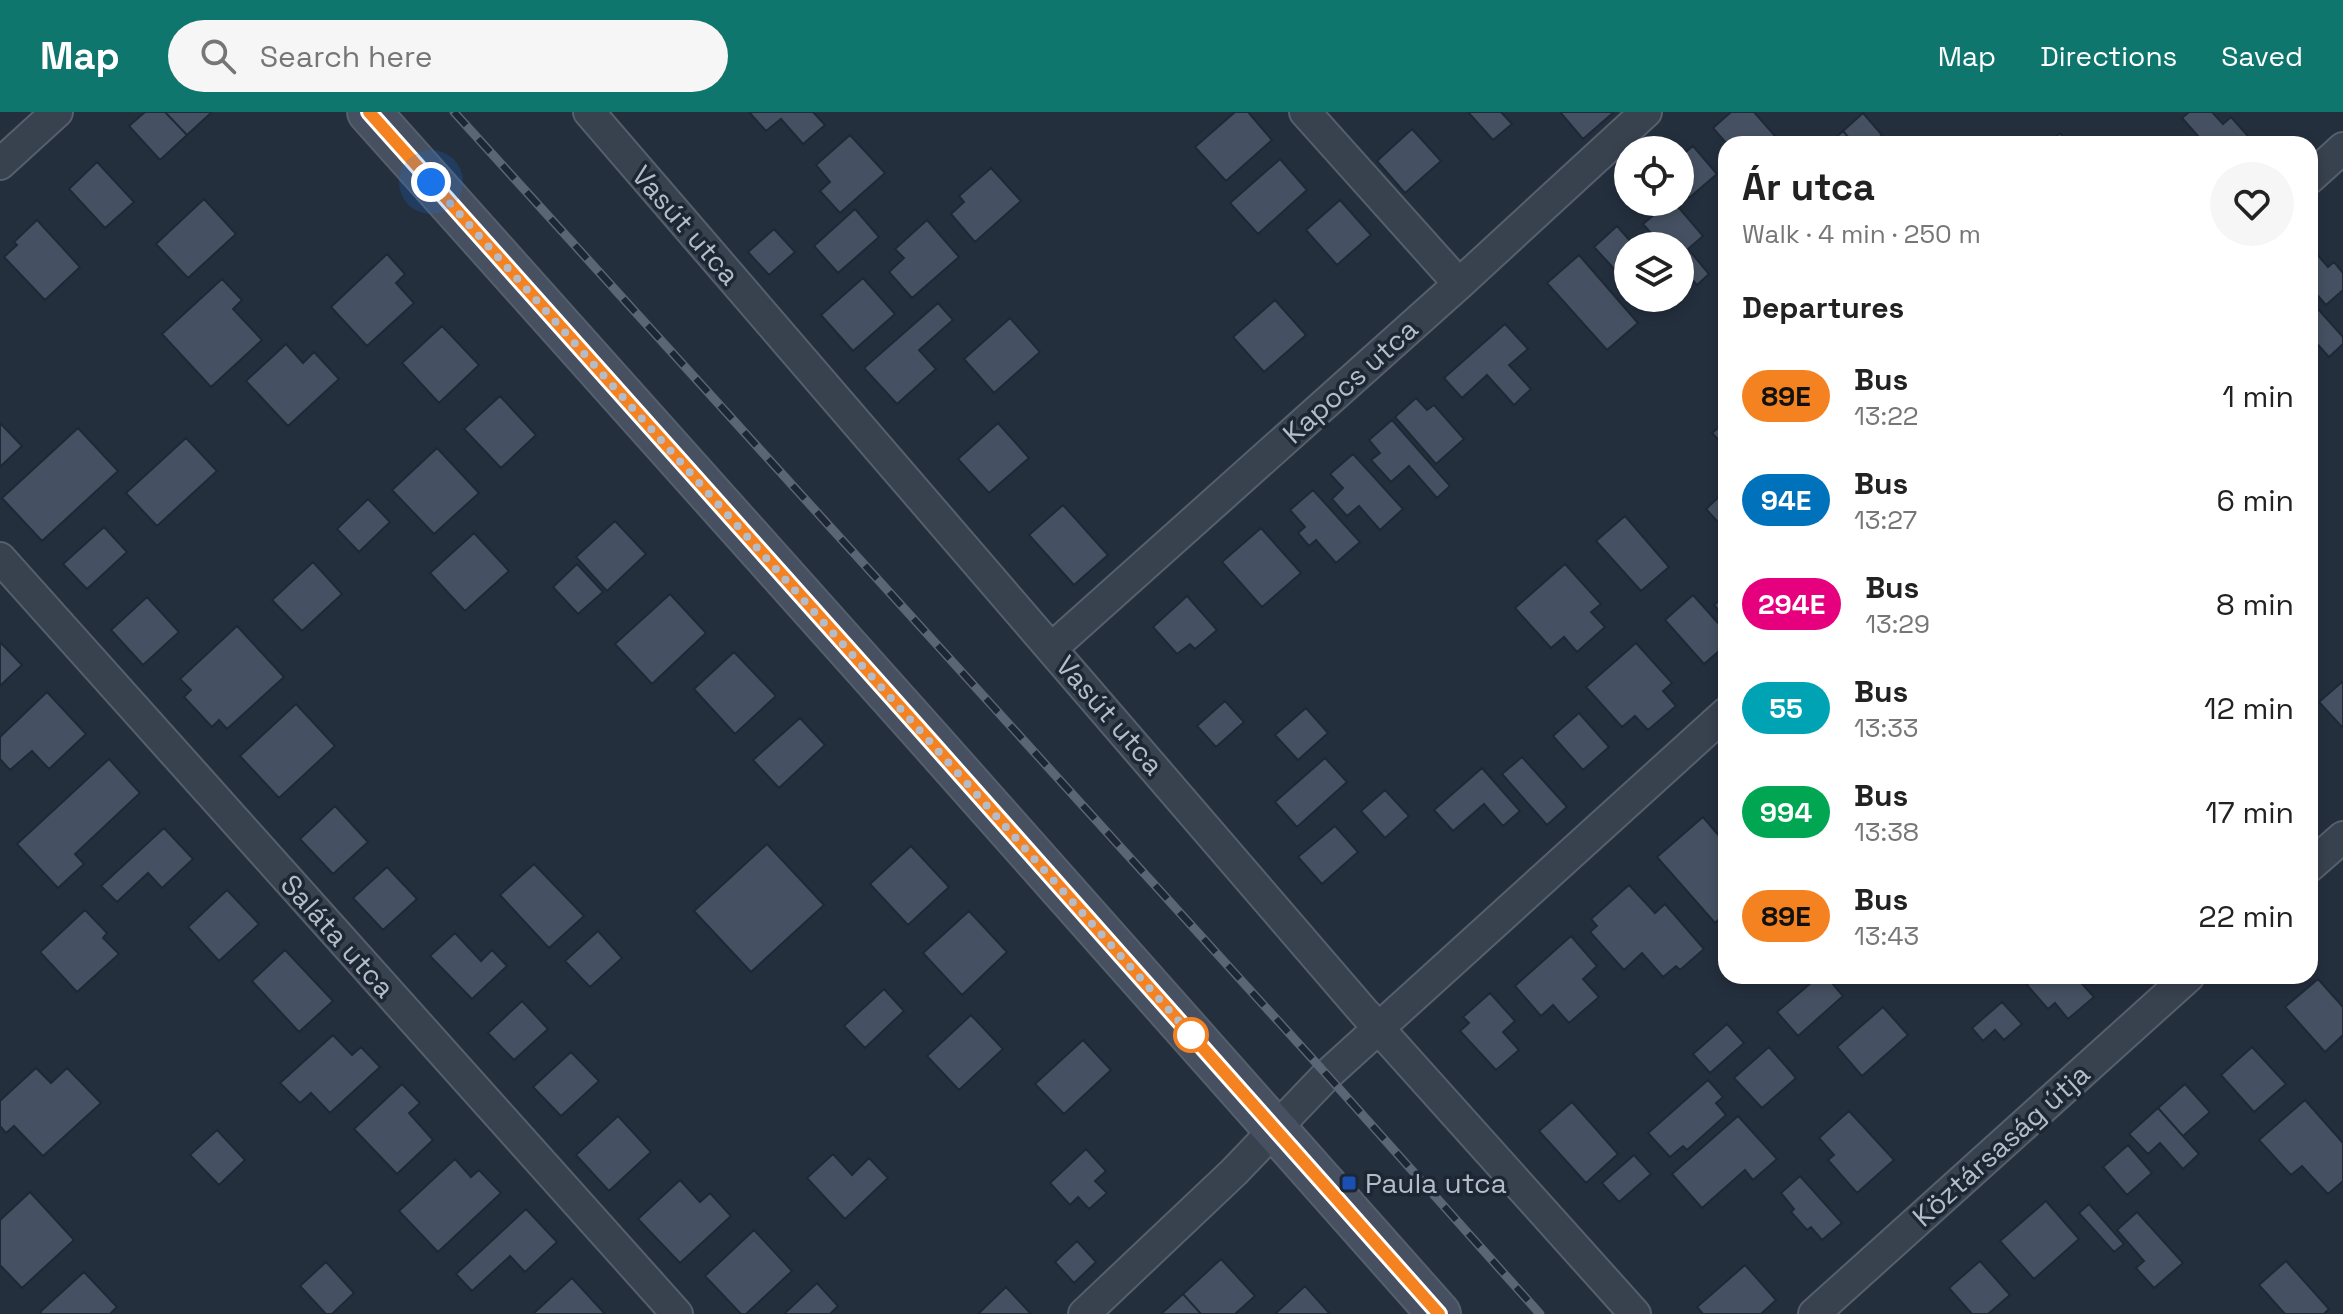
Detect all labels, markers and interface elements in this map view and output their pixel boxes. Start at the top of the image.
search box [168,20,728,92]
text: Map [40,32,120,80]
icon: search [196,34,240,78]
text: Search here [260,37,433,76]
text: Map [1938,38,1996,74]
text: Directions [2040,38,2177,74]
text: Saved [2221,38,2303,74]
map controls [1614,136,1694,312]
button: locate [1614,136,1694,216]
street label: Vasút utca [624,158,748,292]
your location [411,162,451,202]
button: heart [2210,162,2294,246]
text: Ár utca [1742,163,1875,211]
text: Walk · 4 min · 250 m [1742,217,1981,251]
button: layers [1614,232,1694,312]
text: Departures [1742,288,1904,327]
street label: Kapocs utca [1275,311,1425,451]
text: Bus [1854,360,1908,399]
text: 1 min [2222,377,2294,416]
text: 89E [1761,378,1811,414]
text: 13:22 [1854,399,1919,433]
text: Bus [1854,464,1908,503]
text: 6 min [2216,481,2294,520]
text: 94E [1761,482,1811,518]
text: 13:27 [1854,503,1917,537]
text: Bus [1865,568,1919,607]
text: 8 min [2216,585,2294,624]
text: 294E [1758,586,1825,622]
text: 13:29 [1865,607,1930,641]
street label: Vasút utca [1048,648,1172,782]
text: Bus [1854,672,1908,711]
text: 12 min [2204,689,2294,728]
text: 55 [1769,690,1803,726]
text: 13:33 [1854,711,1919,745]
text: Bus [1854,776,1908,815]
text: 17 min [2205,793,2294,832]
text: 994 [1760,794,1812,830]
text: 13:38 [1854,815,1919,849]
street label: Saláta utca [273,867,403,1005]
text: Bus [1854,880,1908,919]
text: 22 min [2199,897,2294,936]
text: 89E [1761,898,1811,934]
text: 13:43 [1854,919,1919,953]
unlabelled marker [1174,1018,1208,1052]
street label: Köztársaság útja [1905,1056,2097,1234]
place label: Paula utca [1365,1165,1507,1201]
marker: Paula utca [1340,1174,1358,1192]

